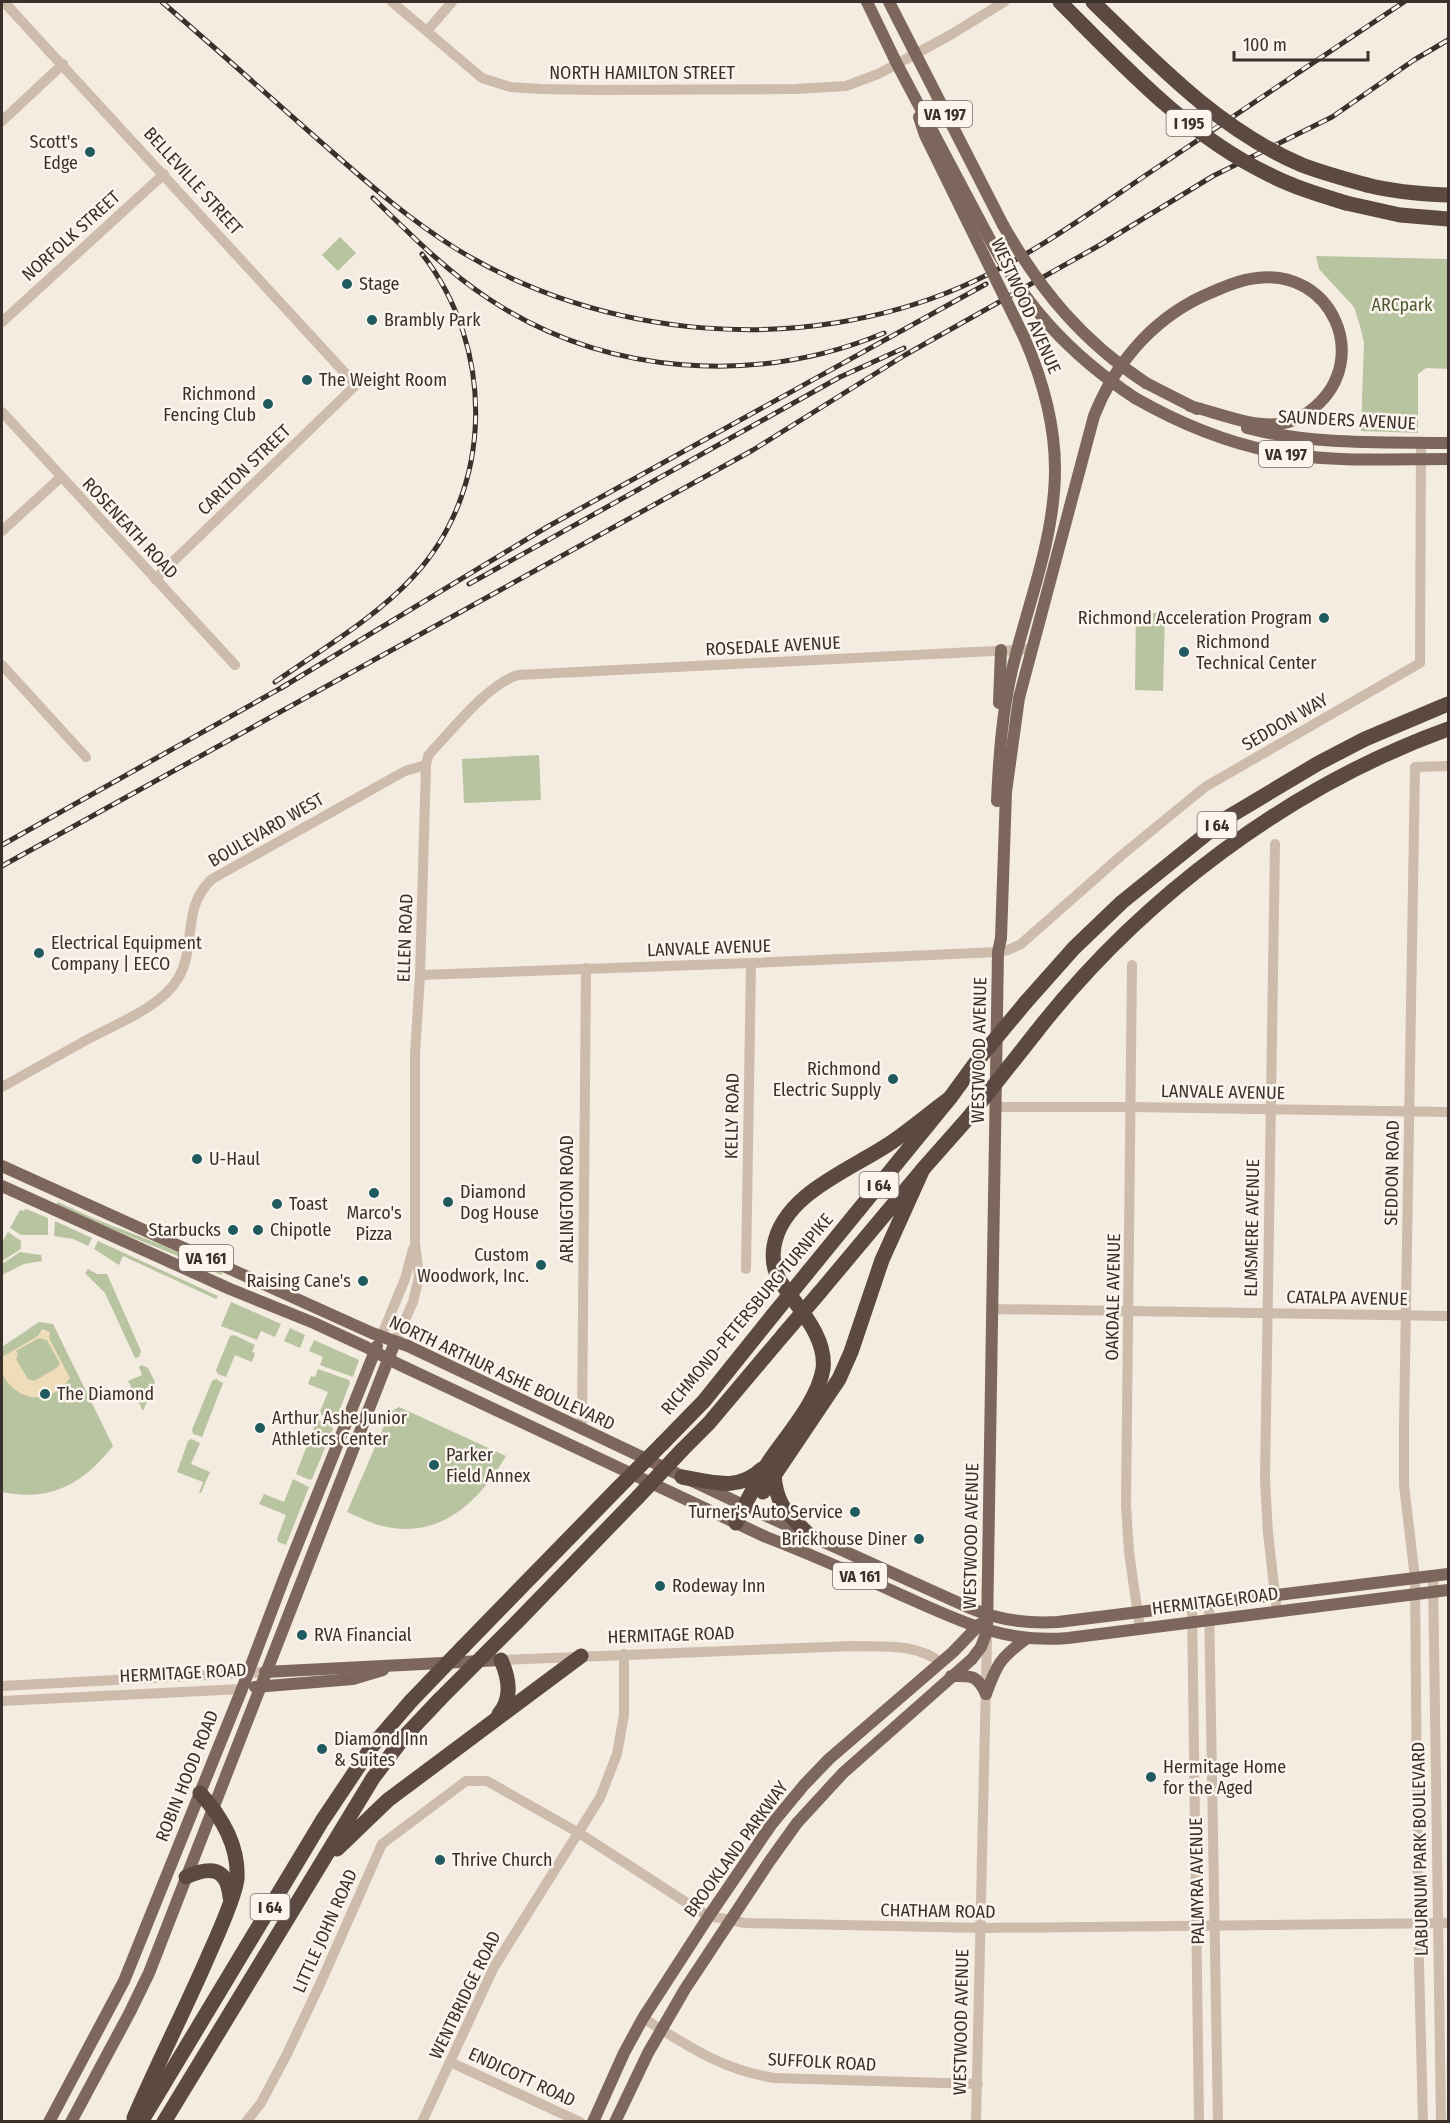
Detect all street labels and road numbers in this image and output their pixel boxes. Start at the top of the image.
street label: NORTH HAMILTON STREET [549,62,735,84]
road number: VA 197 [918,101,972,127]
road number: I 195 [1166,110,1212,136]
street label: BELLEVILLE STREET [139,123,247,240]
street label: NORFOLK STREET [17,186,125,286]
street label: WESTWOOD AVENUE [986,235,1066,377]
street label: SAUNDERS AVENUE [1277,405,1417,435]
street label: CARLTON STREET [193,420,296,520]
road number: VA 197 [1259,441,1313,467]
street label: ROSENEATH ROAD [77,473,183,583]
street label: ROSEDALE AVENUE [705,631,841,661]
street label: SEDDON WAY [1238,689,1332,755]
street label: BOULEVARD WEST [204,788,328,872]
road number: I 64 [1198,812,1236,838]
street label: ELLEN ROAD [392,893,418,983]
street label: LANVALE AVENUE [647,935,771,961]
street label: WESTWOOD AVENUE [967,977,991,1123]
street label: KELLY ROAD [720,1073,744,1159]
street label: LANVALE AVENUE [1161,1080,1285,1104]
street label: SEDDON ROAD [1380,1120,1404,1226]
street label: ARLINGTON ROAD [556,1135,578,1263]
street label: ELMSMERE AVENUE [1240,1159,1264,1297]
road number: I 64 [860,1172,898,1198]
street label: RICHMOND-PETERSBURG TURNPIKE [656,1209,838,1419]
street label: OAKDALE AVENUE [1101,1233,1125,1361]
road number: VA 161 [179,1245,233,1271]
street label: CATALPA AVENUE [1286,1286,1408,1310]
street label: NORTH ARTHUR ASHE BOULEVARD [386,1311,618,1435]
street label: WESTWOOD AVENUE [959,1463,983,1609]
road number: VA 161 [833,1563,887,1589]
street label: HERMITAGE ROAD [1151,1582,1279,1620]
street label: HERMITAGE ROAD [607,1622,735,1648]
street label: HERMITAGE ROAD [119,1659,247,1687]
street label: ROBIN HOOD ROAD [151,1707,223,1845]
street label: LABURNUM PARK BOULEVARD [1407,1742,1433,1956]
street label: BROOKLAND PARKWAY [679,1777,793,1921]
street label: PALMYRA AVENUE [1185,1817,1209,1945]
street label: LITTLE JOHN ROAD [288,1866,362,1996]
road number: I 64 [250,1894,290,1920]
street label: CHATHAM ROAD [880,1899,996,1923]
street label: WENTBRIDGE ROAD [424,1927,506,2063]
street label: WESTWOOD AVENUE [949,1949,973,2095]
street label: ENDICOTT ROAD [465,2043,579,2111]
street label: SUFFOLK ROAD [767,2048,877,2076]

